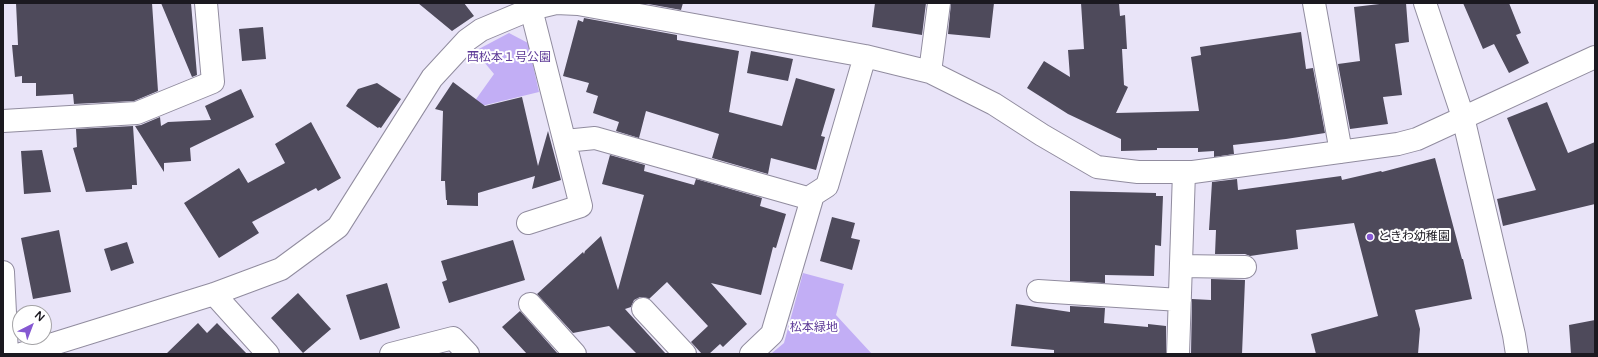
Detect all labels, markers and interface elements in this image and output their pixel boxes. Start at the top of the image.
park label: 西松本１号公園 [467,51,551,65]
place label: ときわ幼稚園 [1378,230,1450,244]
marker: ときわ幼稚園 [1365,232,1375,242]
north arrow [12,305,52,345]
text: N [32,309,47,324]
park label: 松本緑地 [790,321,838,335]

